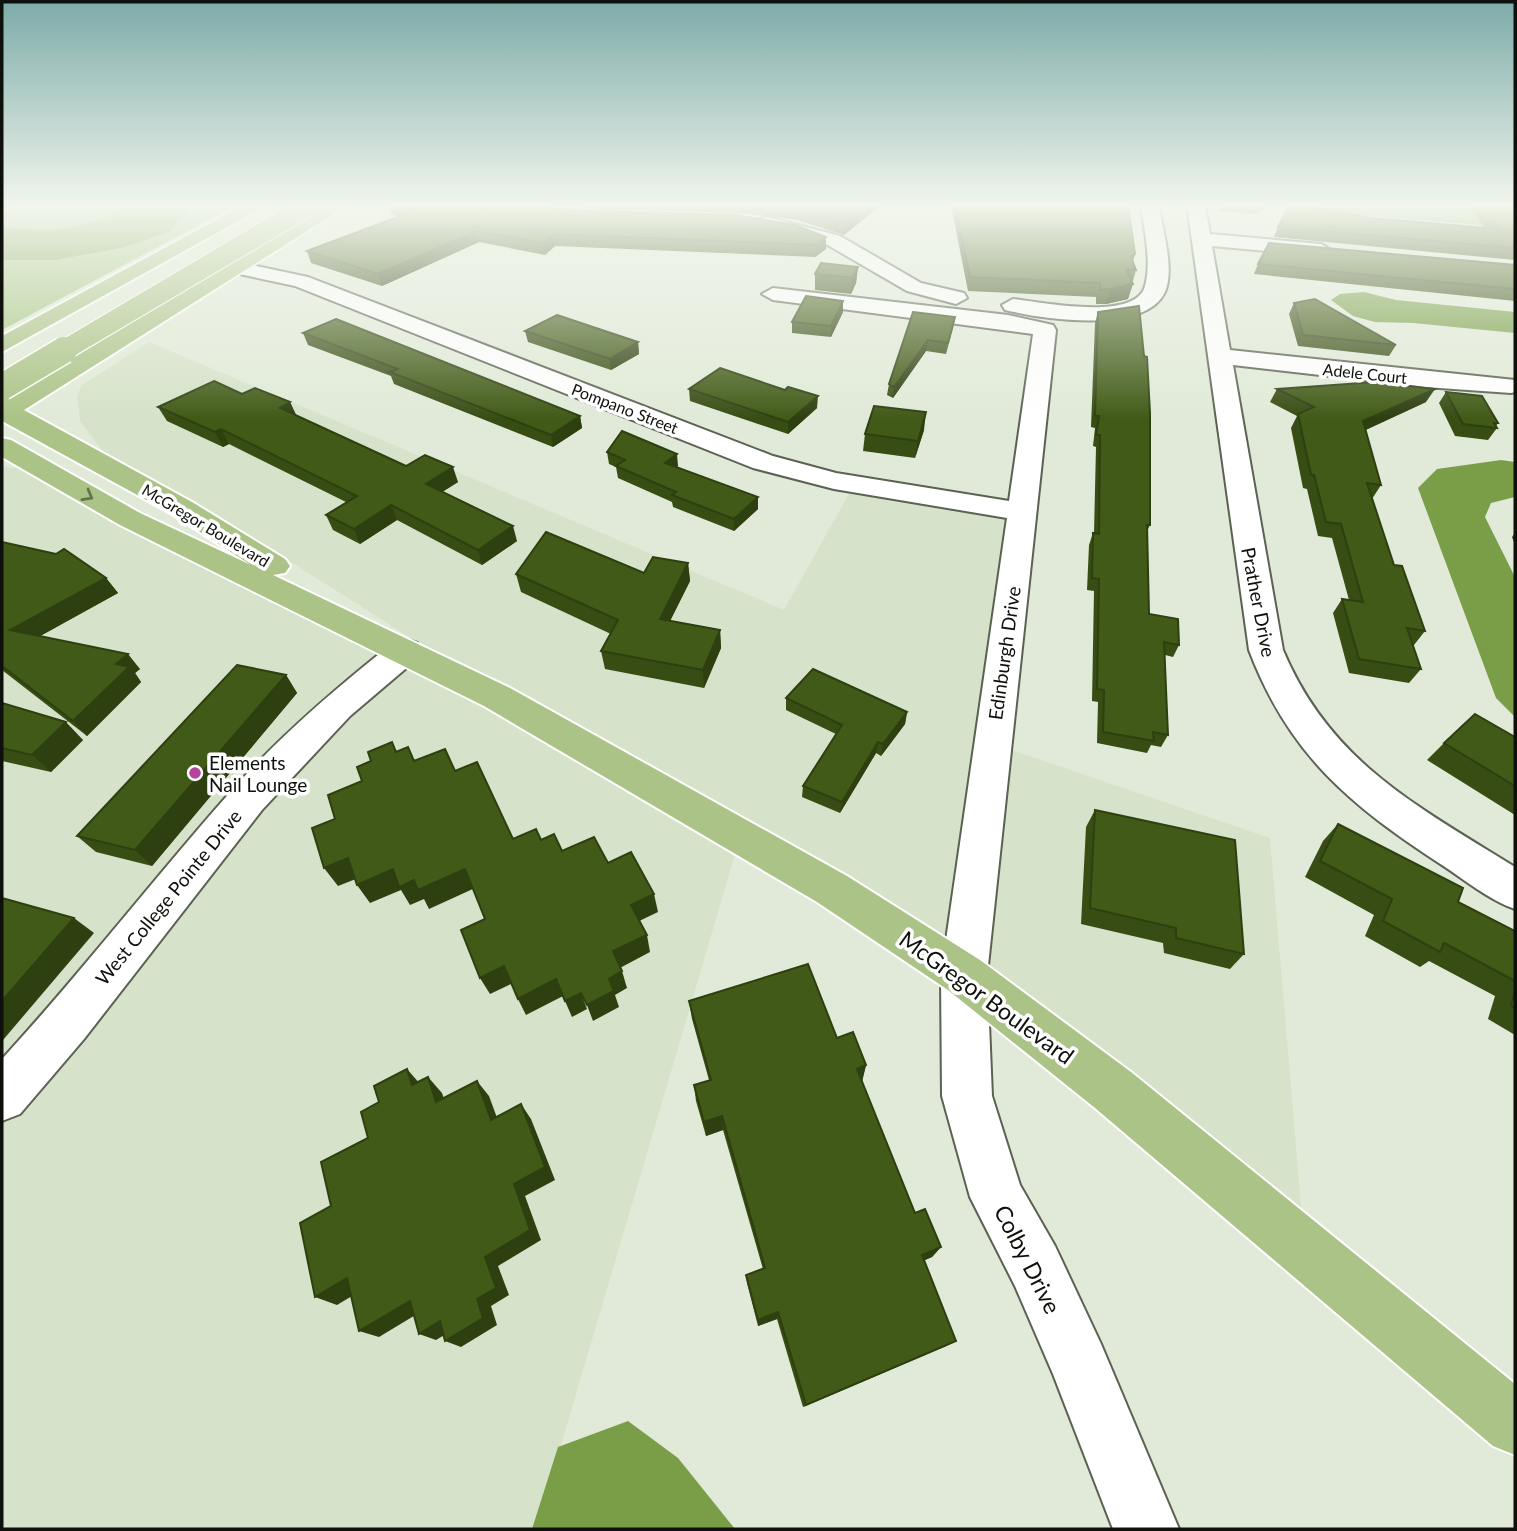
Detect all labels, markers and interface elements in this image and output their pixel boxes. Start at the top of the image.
street label: Adele Court [1322,359,1408,387]
street label: Pompano Street [569,379,681,437]
street label: McGregor Boulevard [139,479,273,571]
one-way arrow [81,487,94,500]
street label: Prather Drive [1237,545,1281,659]
street label: Edinburgh Drive [983,585,1025,721]
place label: Elements Nail Lounge [209,751,307,796]
marker: Elements Nail Lounge [187,765,203,781]
street label: West College Pointe Drive [90,805,246,989]
street label: McGregor Boulevard [894,924,1080,1070]
street label: Colby Drive [989,1200,1067,1318]

